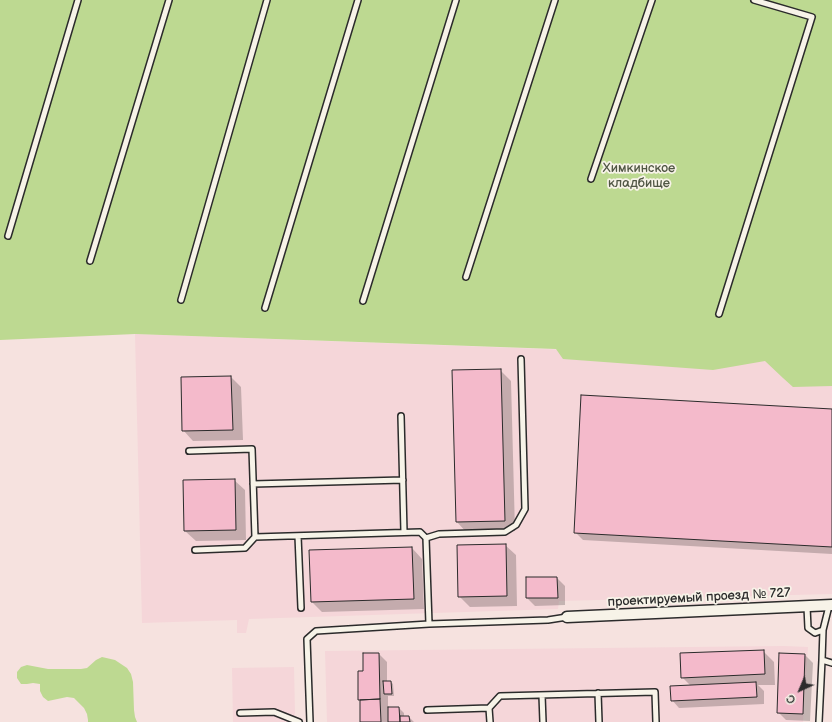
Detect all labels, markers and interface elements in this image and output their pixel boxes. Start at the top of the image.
park label: Химкинское кладбище [603,161,675,192]
street label: проектируемый проезд № 727 [607,585,791,611]
north arrow [780,670,820,710]
text: С [784,692,799,706]

